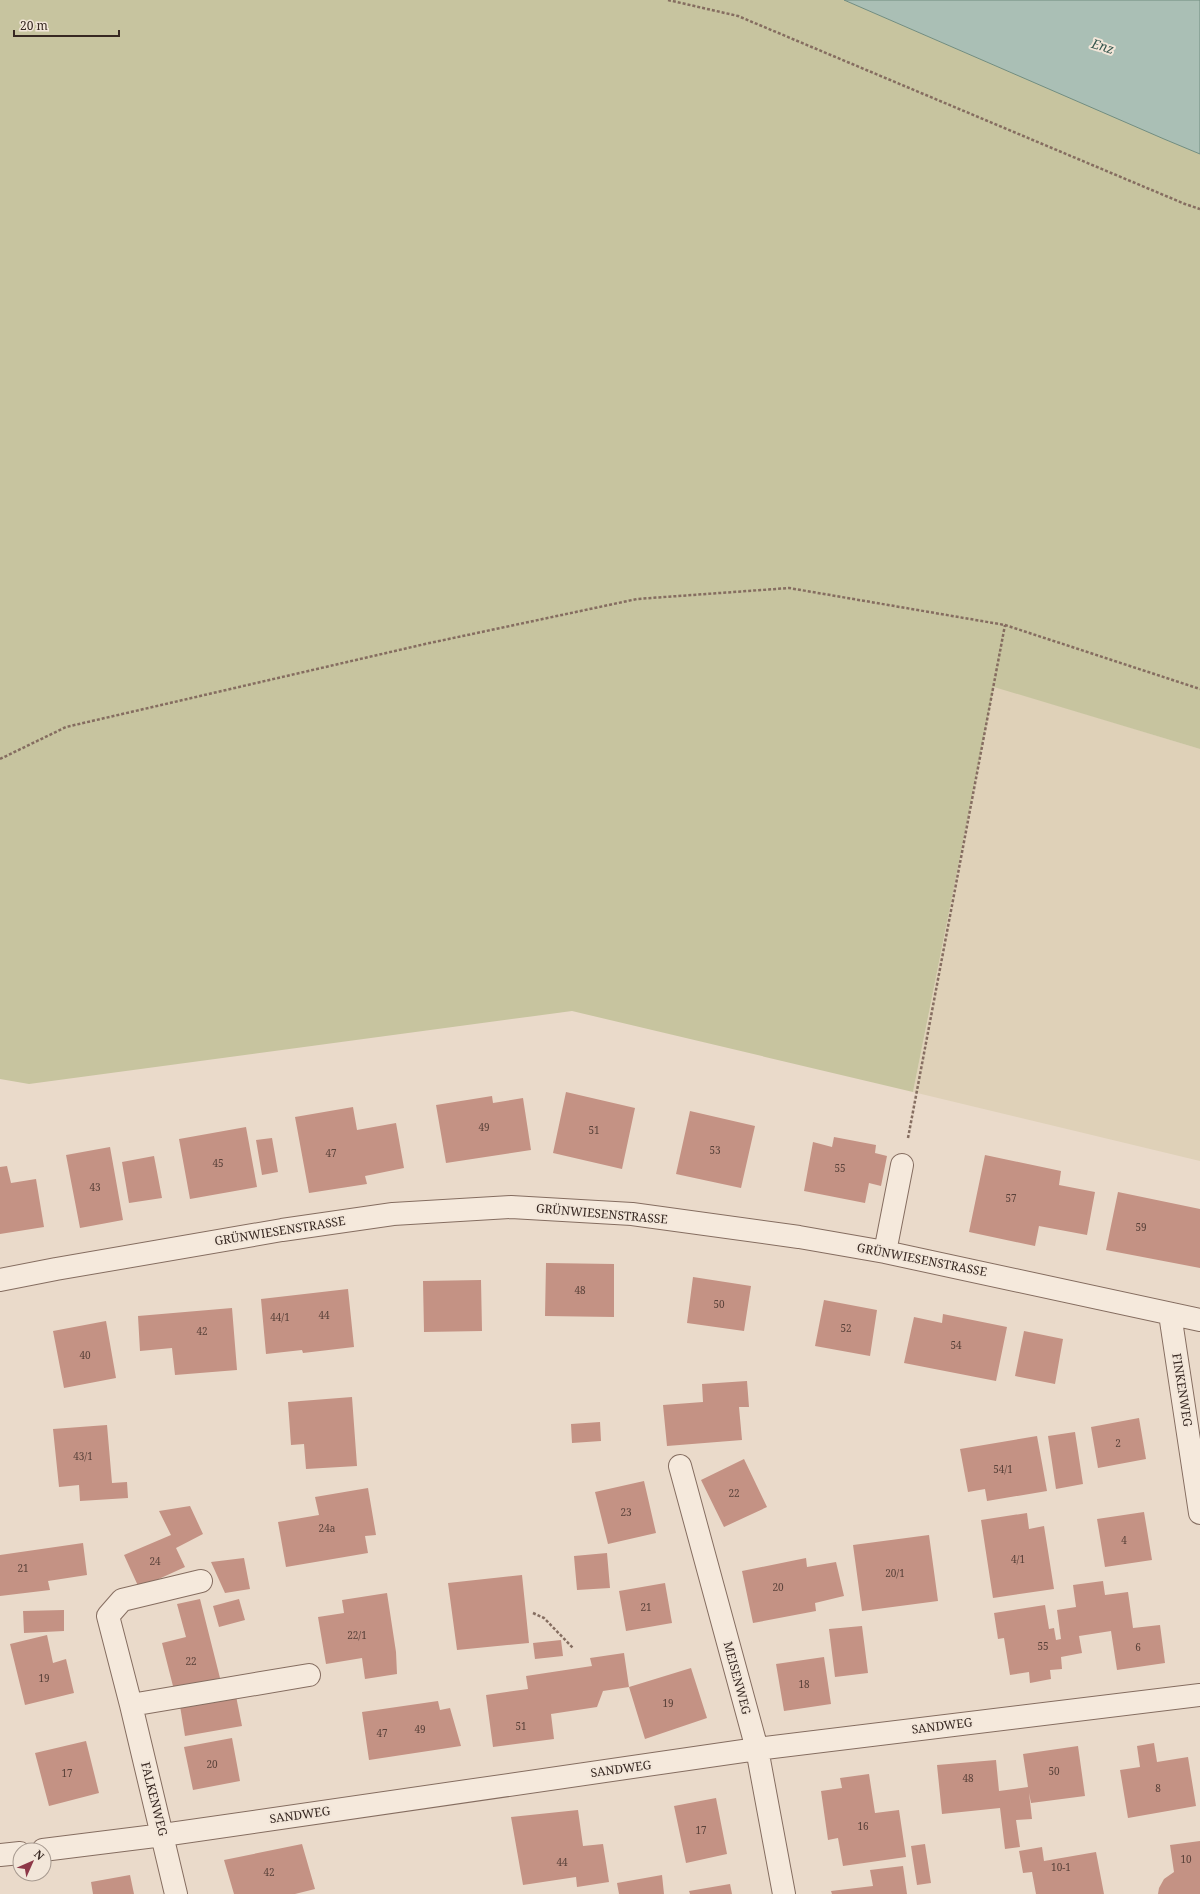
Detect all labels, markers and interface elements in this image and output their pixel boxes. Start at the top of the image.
scale bar [14,12,119,38]
text: 20 m [20,17,48,34]
water label: Enz [1089,34,1117,58]
house number: 49 [478,1120,490,1134]
house number: 51 [588,1123,600,1137]
house number: 53 [709,1143,721,1157]
house number: 47 [325,1146,337,1160]
house number: 45 [212,1156,224,1170]
house number: 55 [834,1161,846,1175]
house number: 43 [89,1180,101,1194]
house number: 57 [1005,1191,1017,1205]
street label: GRÜNWIESENSTRASSE [535,1199,669,1228]
street label: GRÜNWIESENSTRASSE [213,1212,347,1249]
house number: 59 [1135,1220,1147,1234]
street label: GRÜNWIESENSTRASSE [856,1239,989,1280]
house number: 48 [574,1283,586,1297]
house number: 50 [713,1297,725,1311]
house number: 44 [318,1308,330,1322]
house number: 44/1 [270,1310,290,1324]
house number: 52 [840,1321,852,1335]
house number: 42 [196,1324,208,1338]
house number: 54 [950,1338,962,1352]
house number: 40 [79,1348,91,1362]
street label: FINKENWEG [1168,1352,1197,1428]
house number: 2 [1115,1436,1121,1450]
house number: 43/1 [73,1449,93,1463]
house number: 54/1 [993,1462,1013,1476]
house number: 22 [728,1486,740,1500]
house number: 23 [620,1505,632,1519]
house number: 24a [319,1521,336,1535]
house number: 4 [1121,1533,1127,1547]
house number: 4/1 [1011,1552,1025,1566]
house number: 24 [149,1554,161,1568]
house number: 21 [17,1561,29,1575]
house number: 20/1 [885,1566,905,1580]
house number: 20 [772,1580,784,1594]
house number: 21 [640,1600,652,1614]
house number: 22/1 [347,1628,367,1642]
street label: MEISENWEG [720,1639,755,1717]
house number: 55 [1037,1639,1049,1653]
house number: 6 [1135,1640,1141,1654]
house number: 22 [185,1654,197,1668]
house number: 19 [38,1671,50,1685]
house number: 18 [798,1677,810,1691]
house number: 19 [662,1696,674,1710]
street label: SANDWEG [911,1713,974,1738]
house number: 51 [515,1719,527,1733]
house number: 49 [414,1722,426,1736]
house number: 47 [376,1726,388,1740]
street label: SANDWEG [590,1756,653,1781]
house number: 20 [206,1757,218,1771]
street label: FALKENWEG [137,1760,172,1838]
house number: 50 [1048,1764,1060,1778]
house number: 17 [61,1766,73,1780]
house number: 48 [962,1771,974,1785]
house number: 8 [1155,1781,1161,1795]
street label: SANDWEG [269,1802,332,1827]
house number: 16 [857,1819,869,1833]
house number: 17 [695,1823,707,1837]
north arrow [12,1842,52,1882]
text: N [31,1846,48,1863]
house number: 10 [1180,1852,1192,1866]
house number: 44 [556,1855,568,1869]
house number: 10-1 [1051,1860,1071,1874]
house number: 42 [263,1865,275,1879]

